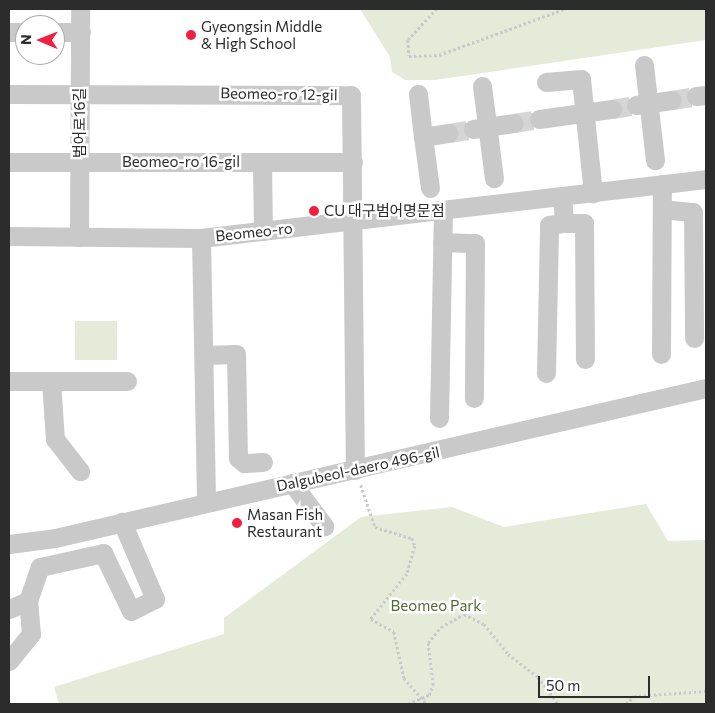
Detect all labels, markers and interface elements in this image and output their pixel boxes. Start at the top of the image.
north arrow [15,15,65,65]
place label: Gyeongsin Middle & High School [201,17,322,52]
marker: Gyeongsin Middle & High School [185,29,197,41]
text: N [17,34,34,45]
street label: Beomeo-ro 12-gil [220,84,338,104]
street label: 범어로16길 [71,88,89,158]
street label: Beomeo-ro 16-gil [122,153,240,171]
place label: CU 대구범어명문점 [324,202,445,220]
marker: CU 대구범어명문점 [308,205,320,217]
street label: Beomeo-ro [214,219,294,245]
street label: Dalgubeol-daero 496-gil [275,443,441,495]
place label: Masan Fish Restaurant [247,505,323,540]
marker: Masan Fish Restaurant [231,517,243,529]
park label: Beomeo Park [391,597,481,615]
scale bar [540,666,652,698]
text: 50 m [546,676,580,694]

